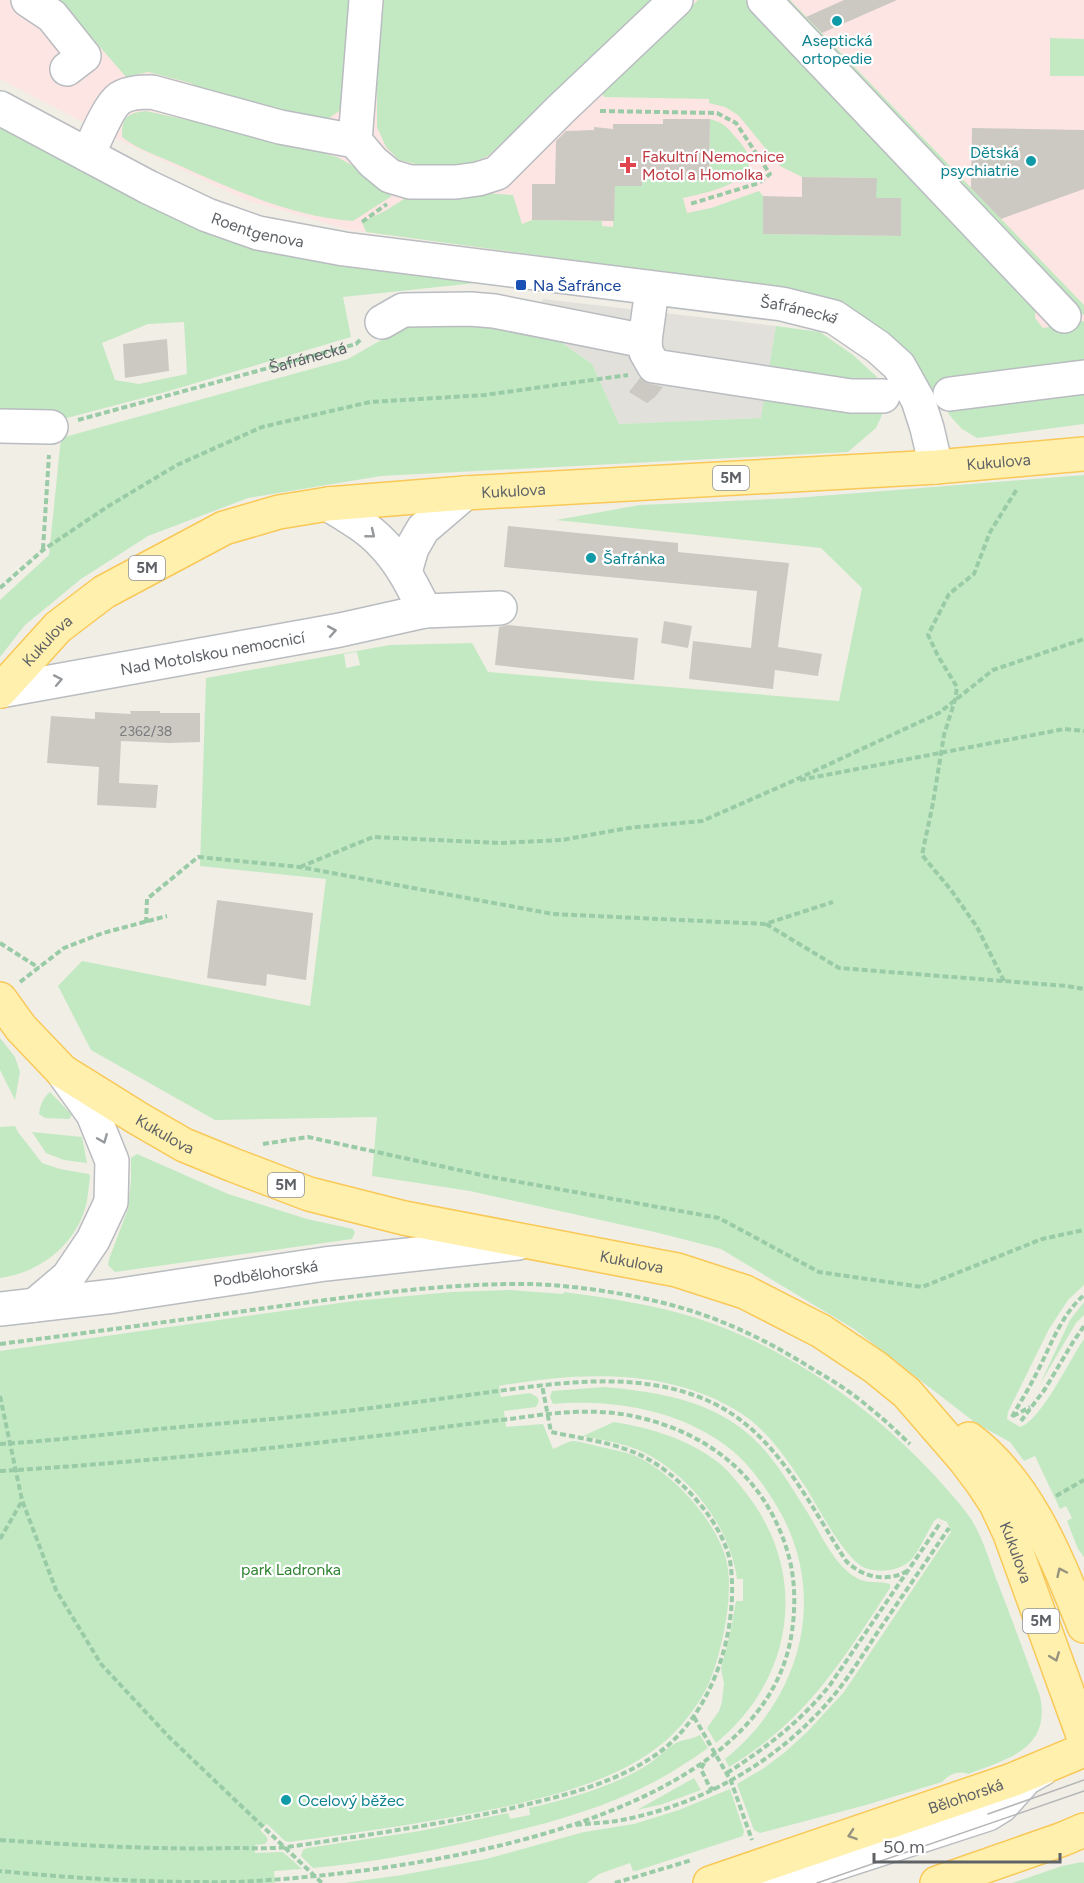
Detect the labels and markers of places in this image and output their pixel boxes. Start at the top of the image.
marker: Aseptická ortopedie [830,14,844,28]
place label: Aseptická ortopedie [802,31,872,68]
place label: Dětská psychiatrie [940,143,1019,180]
place label: Fakultní Nemocnice Motol a Homolka [642,147,785,184]
marker: Dětská psychiatrie [1024,154,1038,168]
marker: Fakultní Nemocnice Motol a Homolka [619,156,637,174]
place label: Na Šafránce [533,276,622,295]
marker: Na Šafránce [514,278,528,292]
place label: Šafránka [603,549,665,568]
marker: Šafránka [584,551,598,565]
place label: Ocelový běžec [298,1791,405,1810]
marker: Ocelový běžec [279,1793,293,1807]

